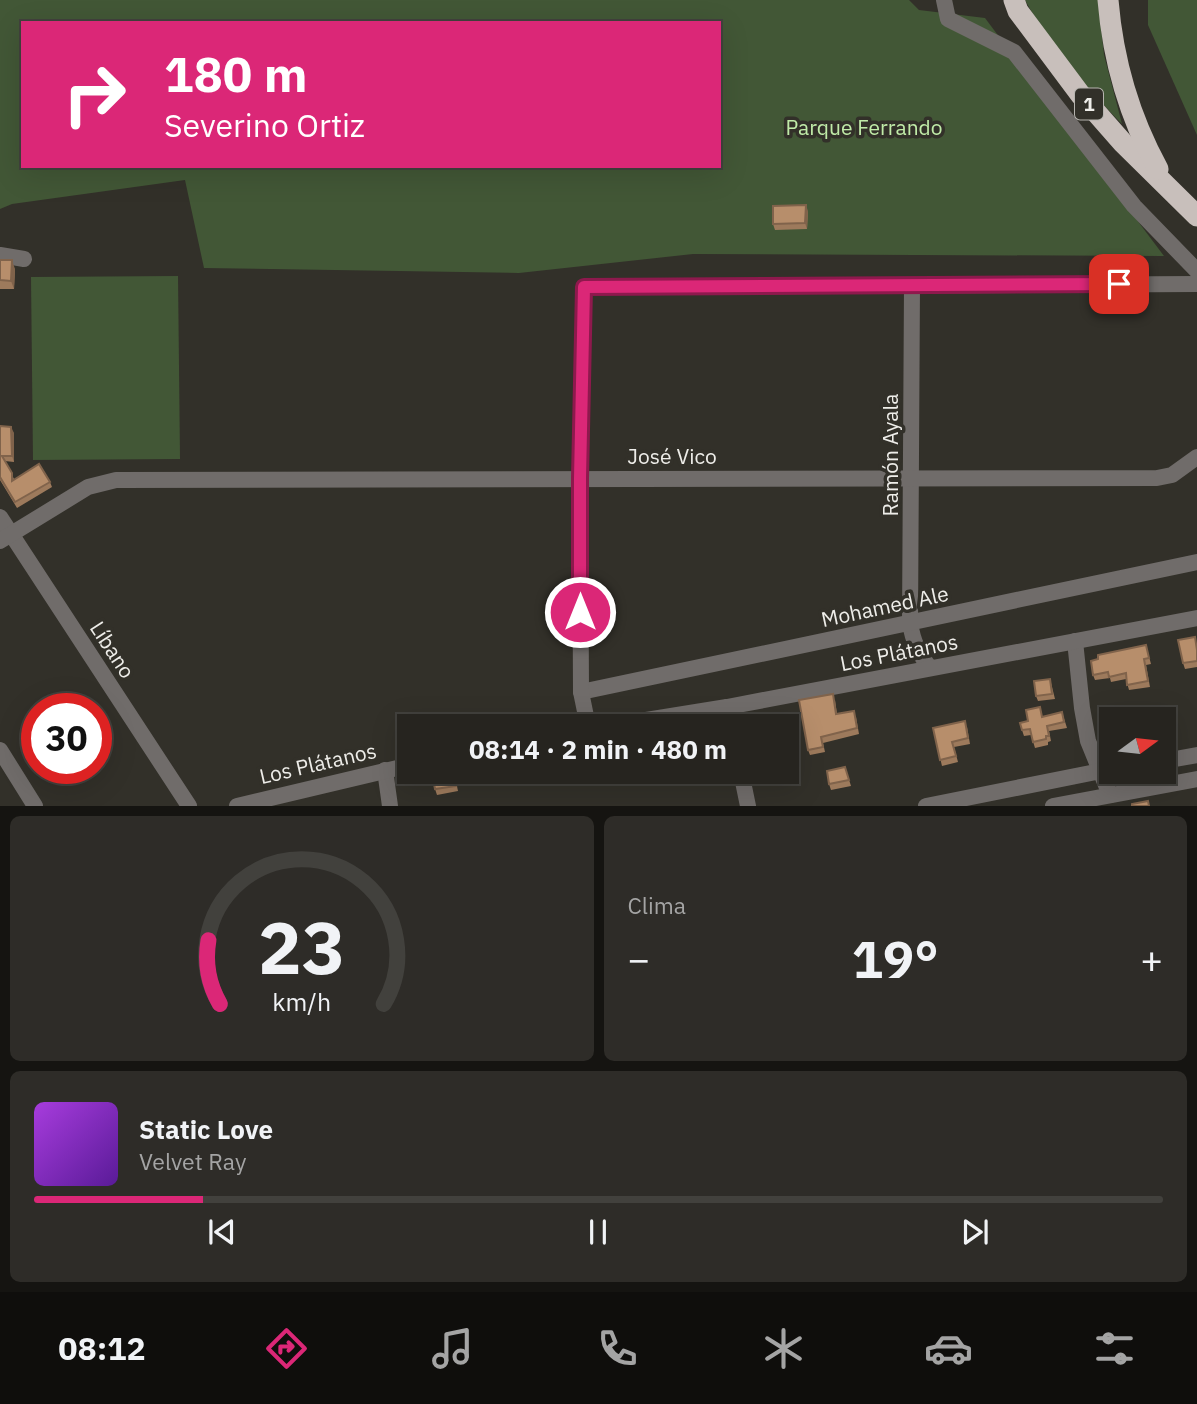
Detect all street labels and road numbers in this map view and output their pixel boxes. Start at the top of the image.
road number: 1 [1075,88,1103,120]
street label: Ramón Ayala [876,394,904,516]
street label: José Vico [627,442,717,470]
street label: Mohamed Ale [818,579,951,633]
street label: Líbano [84,615,142,683]
street label: Los Plátanos [838,627,960,677]
street label: Los Plátanos [256,736,379,790]

